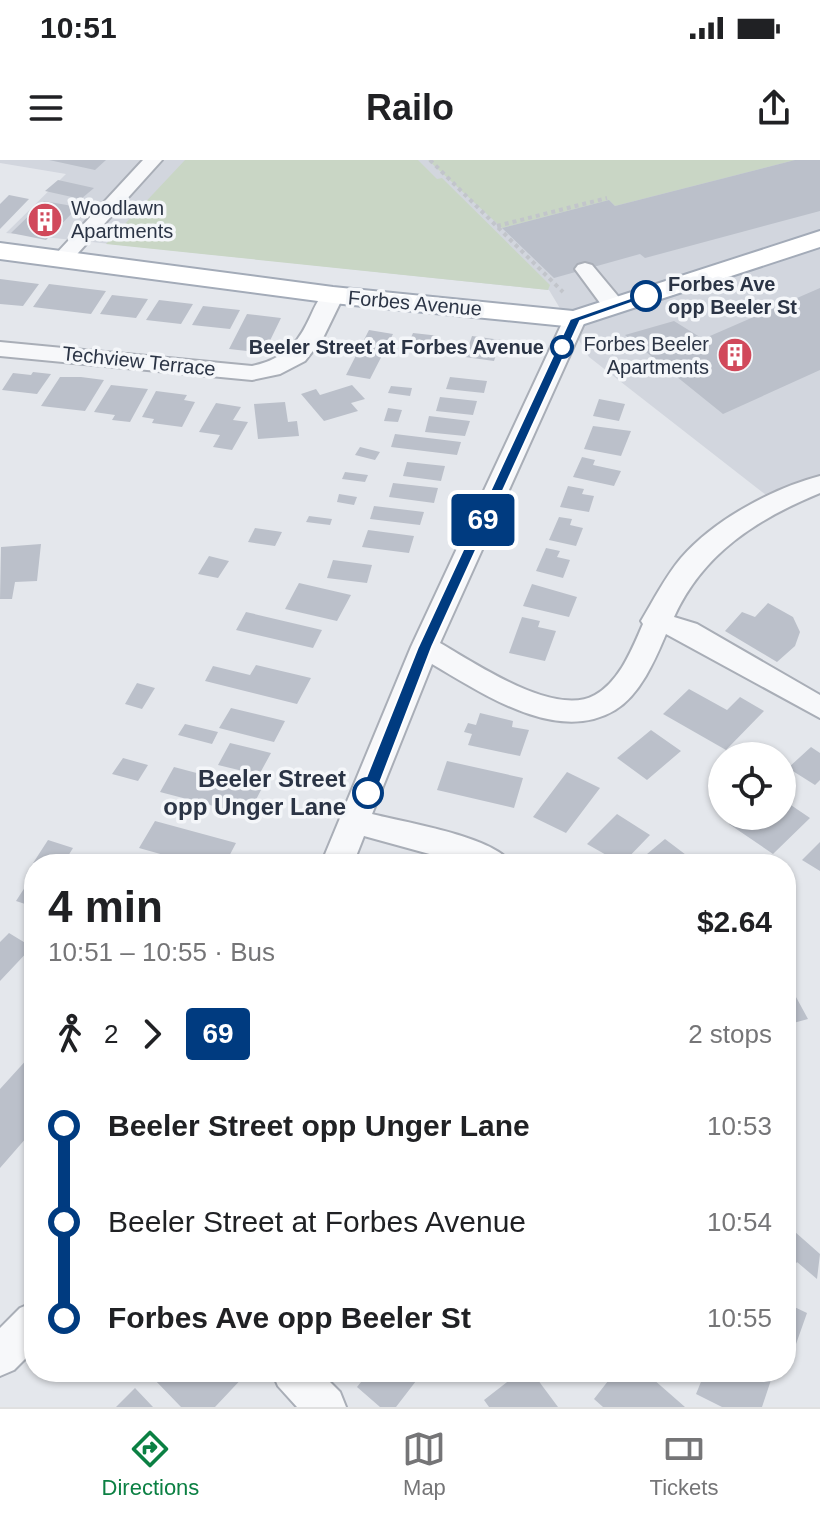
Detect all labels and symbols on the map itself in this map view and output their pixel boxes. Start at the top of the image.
place label: Woodlawn Apartments [71,197,173,242]
building icon: Woodlawn Apartments [26,201,64,239]
place label: Forbes Ave opp Beeler St [668,273,797,318]
marker: Forbes Ave opp Beeler St [631,281,661,311]
street label: Forbes Avenue [347,286,483,320]
place label: Forbes Beeler Apartments [583,333,709,378]
place label: Beeler Street at Forbes Avenue [249,336,544,358]
marker: Beeler Street at Forbes Avenue [551,336,573,358]
building icon: Forbes Beeler Apartments [716,336,754,374]
street label: Techview Terrace [61,342,217,380]
line badge: 69 [447,494,519,546]
place label: Beeler Street opp Unger Lane [163,765,346,820]
marker: Beeler Street opp Unger Lane [353,778,383,808]

